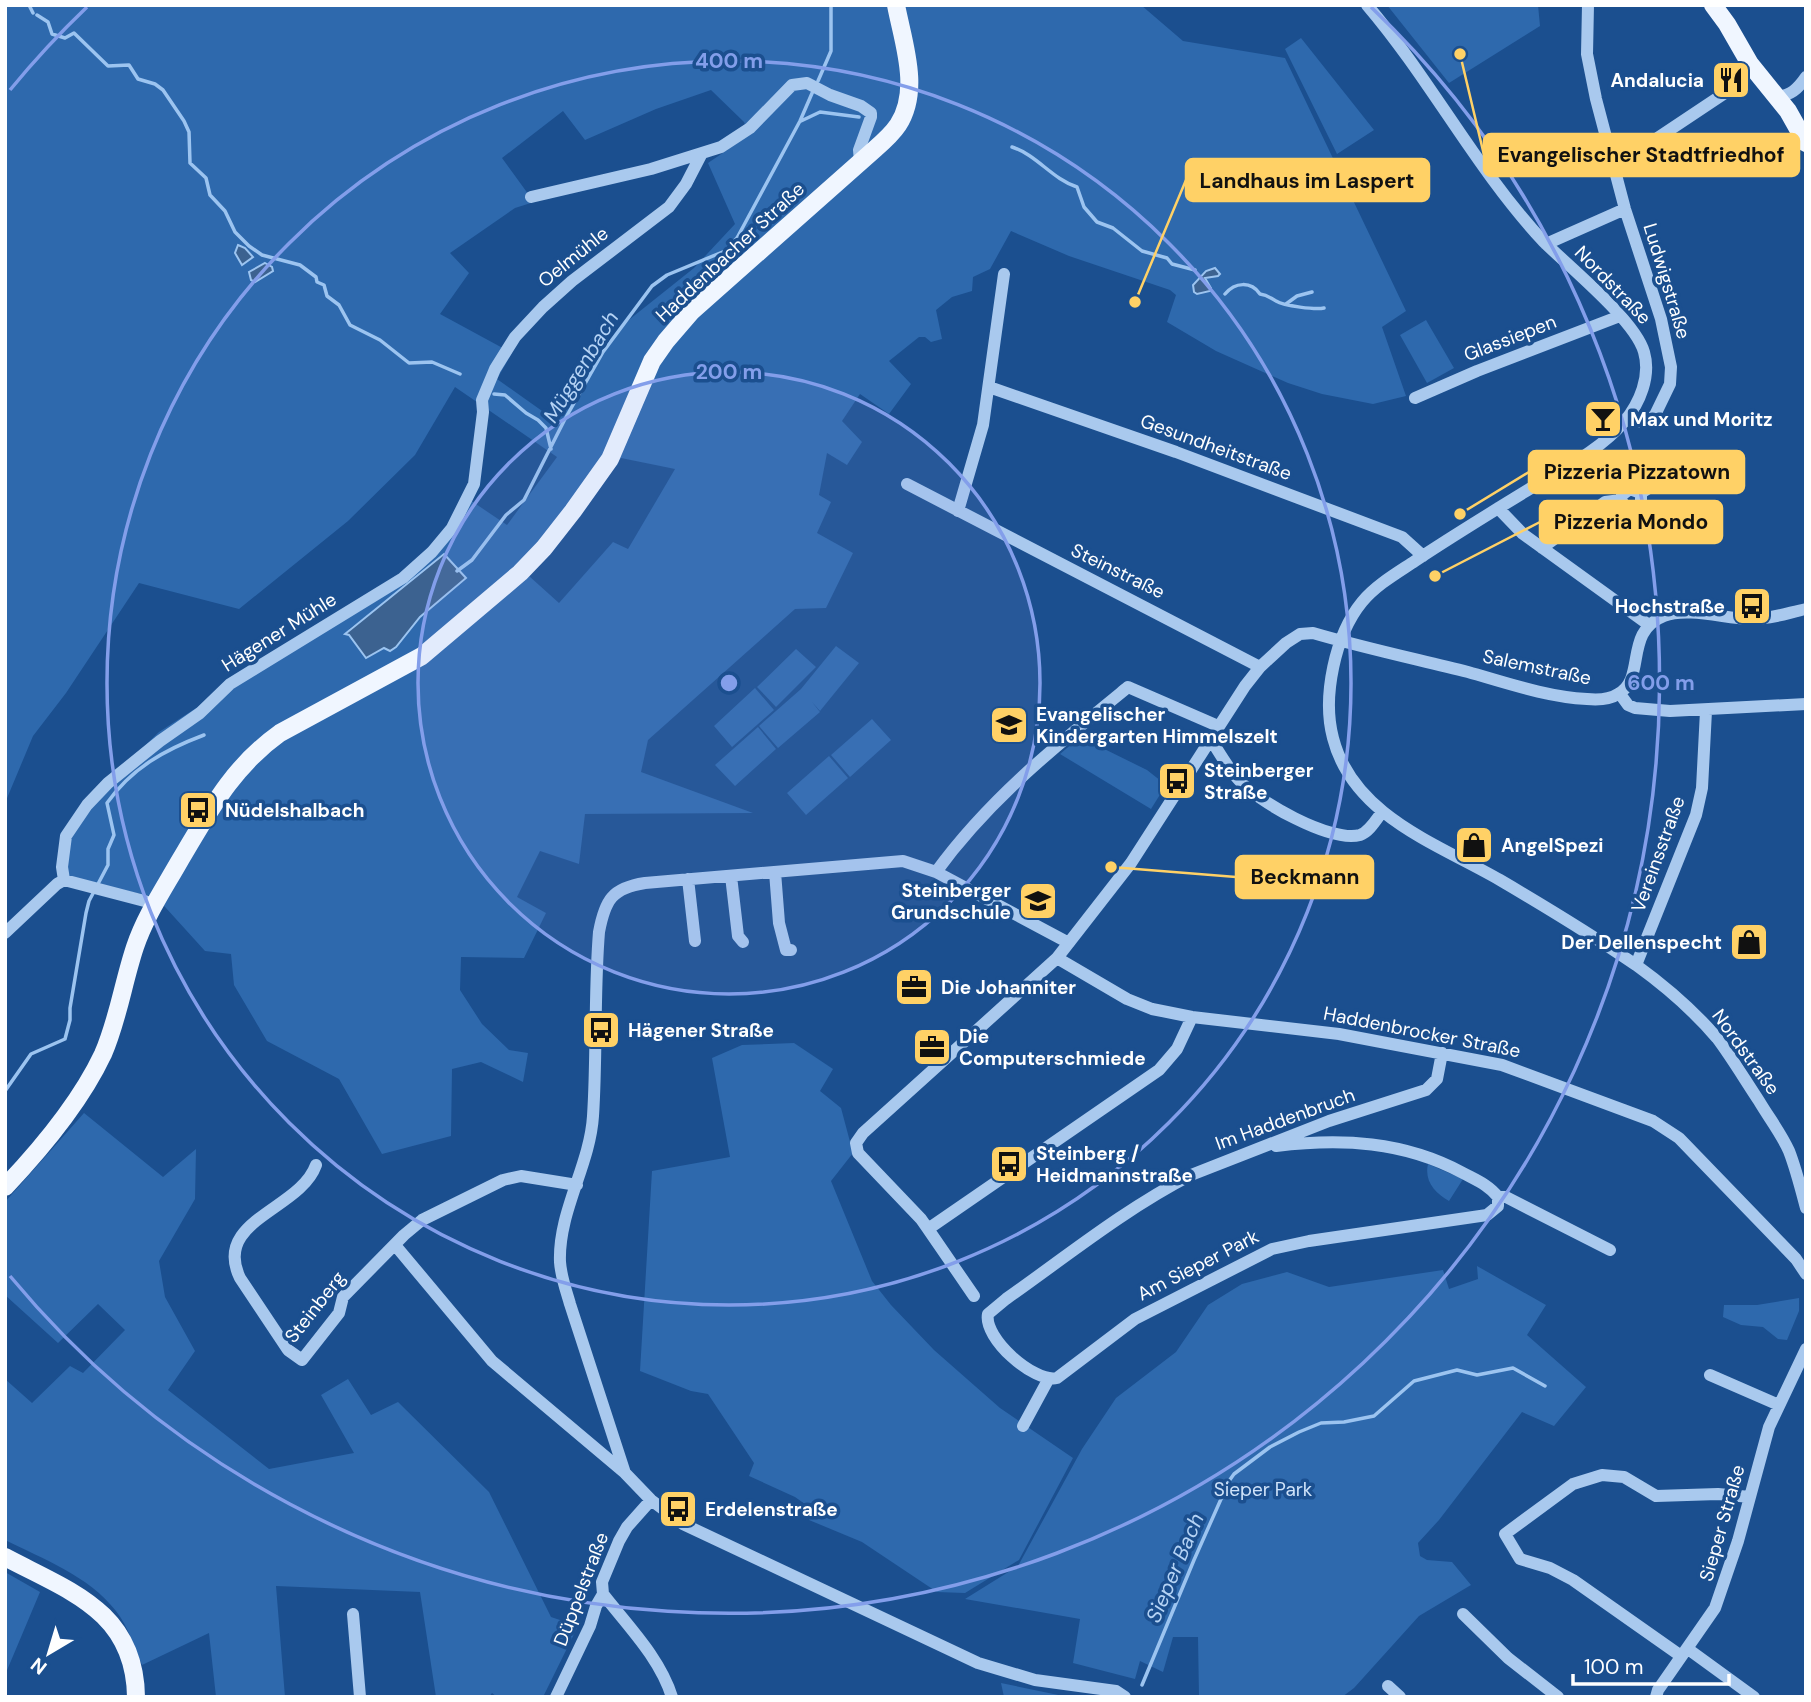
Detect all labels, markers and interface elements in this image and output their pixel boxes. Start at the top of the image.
text: 400 m [695,47,763,75]
restaurant icon: Andalucia [1710,59,1752,101]
place label: Andalucia [1611,68,1704,93]
callout: Evangelischer Stadtfriedhof [1484,134,1799,176]
text: Evangelischer Stadtfriedhof [1498,141,1784,169]
callout: Landhaus im Laspert [1186,159,1429,201]
text: Landhaus im Laspert [1200,167,1414,195]
street label: Haddenbacher Straße [650,176,810,328]
street label: Ludwigstraße [1638,220,1696,342]
street label: Oelmühle [533,221,613,293]
street label: Nordstraße [1569,240,1657,330]
water label: Müggenbach [537,306,625,428]
street label: Glassiepen [1460,309,1560,367]
text: 200 m [696,358,762,386]
bar icon: Max und Moritz [1582,398,1624,440]
place label: Max und Moritz [1630,407,1773,432]
street label: Gesundheitstraße [1137,408,1295,486]
callout: Pizzeria Pizzatown [1529,451,1744,493]
text: Pizzeria Pizzatown [1544,458,1730,486]
callout: Pizzeria Mondo [1540,501,1722,543]
text: Pizzeria Mondo [1554,508,1708,536]
street label: Steinstraße [1067,538,1169,604]
bus stop icon: Hochstraße [1731,585,1773,627]
street label: Hägener Mühle [217,587,341,677]
place label: Hochstraße [1615,594,1725,619]
street label: Salemstraße [1480,643,1594,691]
text: 600 m [1627,669,1695,697]
centre of rings [717,671,741,695]
place label: Evangelischer Kindergarten Himmelszelt [1036,702,1278,749]
school or university icon: Evangelischer Kindergarten Himmelszelt [988,704,1030,746]
place label: Steinberger Straße [1204,758,1314,805]
bus stop icon: Steinberger Straße [1156,760,1198,802]
bus stop icon: Nüdelshalbach [177,789,219,831]
street label: Vereinsstraße [1625,793,1691,915]
place label: Nüdelshalbach [225,798,364,823]
shop icon: AngelSpezi [1453,824,1495,866]
place label: AngelSpezi [1501,833,1604,858]
callout: Beckmann [1236,856,1373,898]
text: Beckmann [1251,863,1359,891]
place label: Steinberger Grundschule [891,878,1011,925]
school or university icon: Steinberger Grundschule [1017,880,1059,922]
shop icon: Der Dellenspecht [1728,921,1770,963]
place label: Der Dellenspecht [1561,930,1722,955]
office icon: Die Johanniter [893,966,935,1008]
place label: Die Johanniter [941,975,1076,1000]
street label: Haddenbrocker Straße [1321,1001,1523,1063]
street label: Nordstraße [1706,1004,1786,1100]
bus stop icon: Hägener Straße [580,1009,622,1051]
place label: Hägener Straße [628,1018,774,1043]
place label: Die Computerschmiede [959,1024,1146,1071]
office icon: Die Computerschmiede [911,1026,953,1068]
street label: Im Haddenbruch [1212,1082,1358,1156]
place label: Steinberg / Heidmannstraße [1036,1141,1193,1188]
bus stop icon: Steinberg / Heidmannstraße [988,1143,1030,1185]
street label: Am Sieper Park [1133,1223,1263,1306]
street label: Steinberg [279,1266,351,1348]
street label: Sieper Straße [1693,1462,1751,1584]
park label: Sieper Park [1214,1477,1313,1502]
bus stop icon: Erdelenstraße [657,1488,699,1530]
place label: Erdelenstraße [705,1497,838,1522]
water label: Sieper Bach [1139,1509,1211,1627]
street label: Düppelstraße [548,1529,614,1649]
north arrow [14,1618,84,1688]
scale bar [1573,1642,1729,1686]
text: N [26,1652,52,1680]
text: 100 m [1584,1653,1644,1681]

